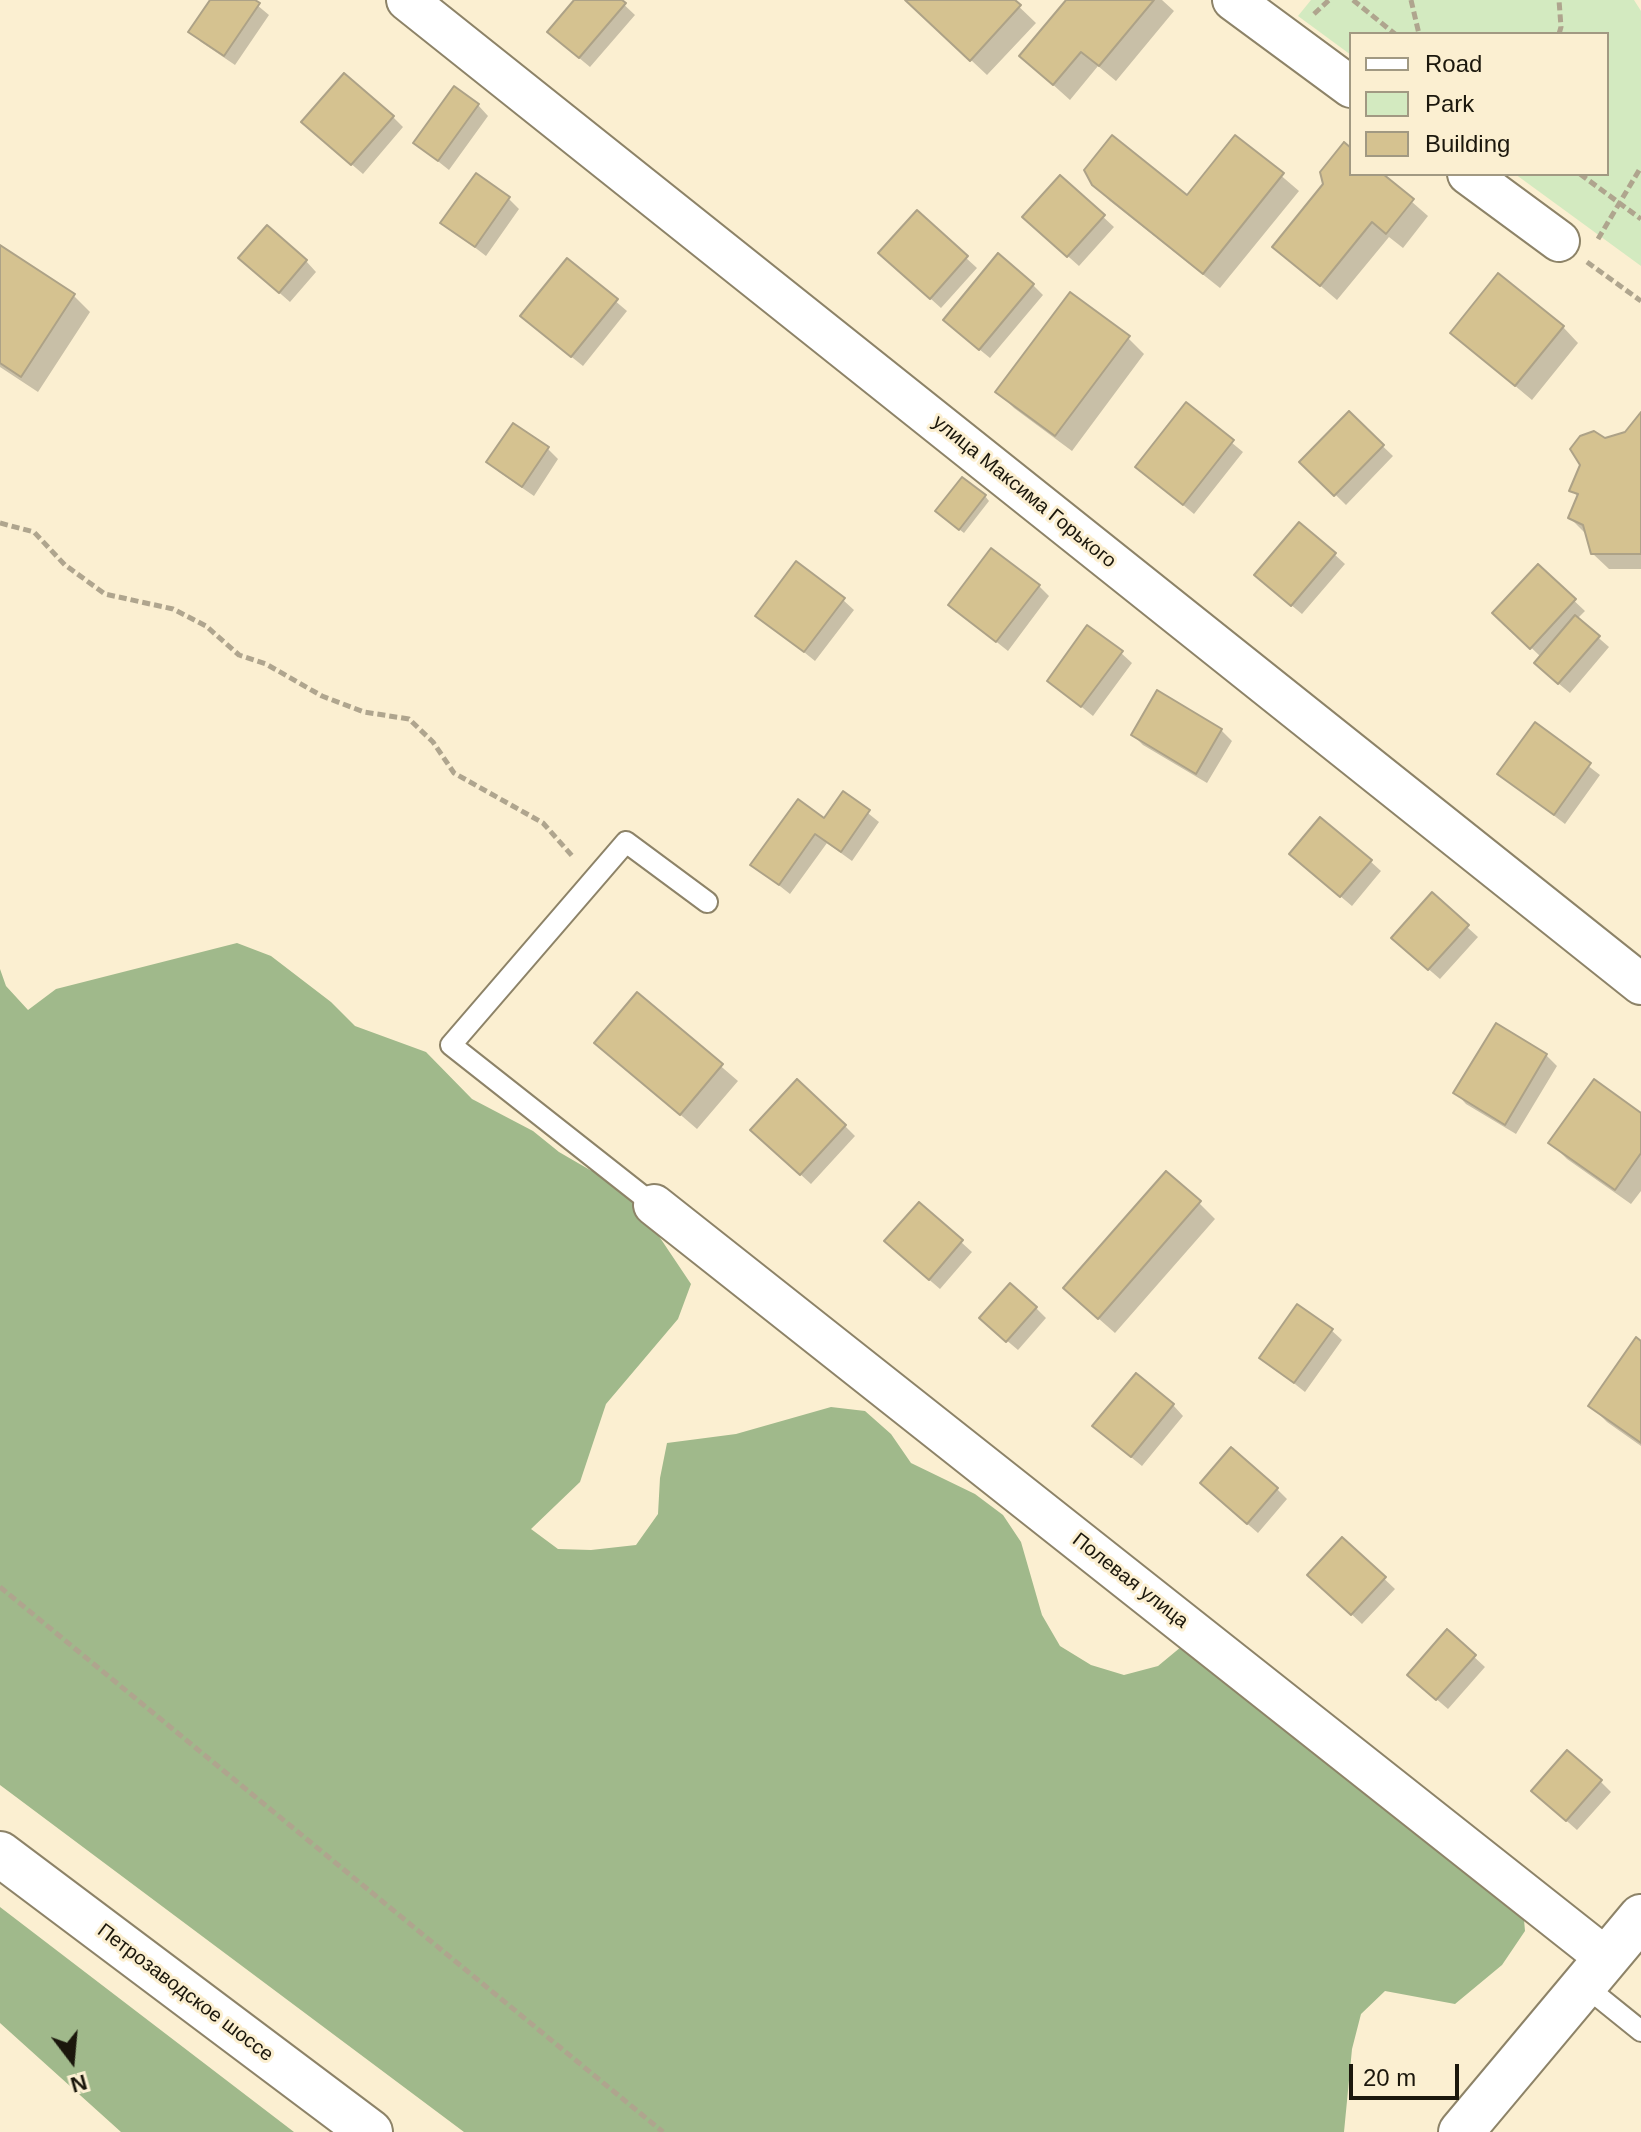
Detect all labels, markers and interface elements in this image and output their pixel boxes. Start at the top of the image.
legend [1349,32,1609,176]
text: Road [1425,50,1482,77]
text: Park [1425,90,1474,117]
text: Building [1425,130,1510,157]
street label: улица Максима Горького [927,411,1121,573]
street label: Полевая улица [1067,1528,1193,1634]
street label: Петрозаводское шоссе [92,1919,278,2067]
north arrow [32,2020,112,2100]
scale bar [1353,2048,1463,2098]
text: 20 m [1363,2064,1416,2091]
text: N [68,2069,90,2098]

